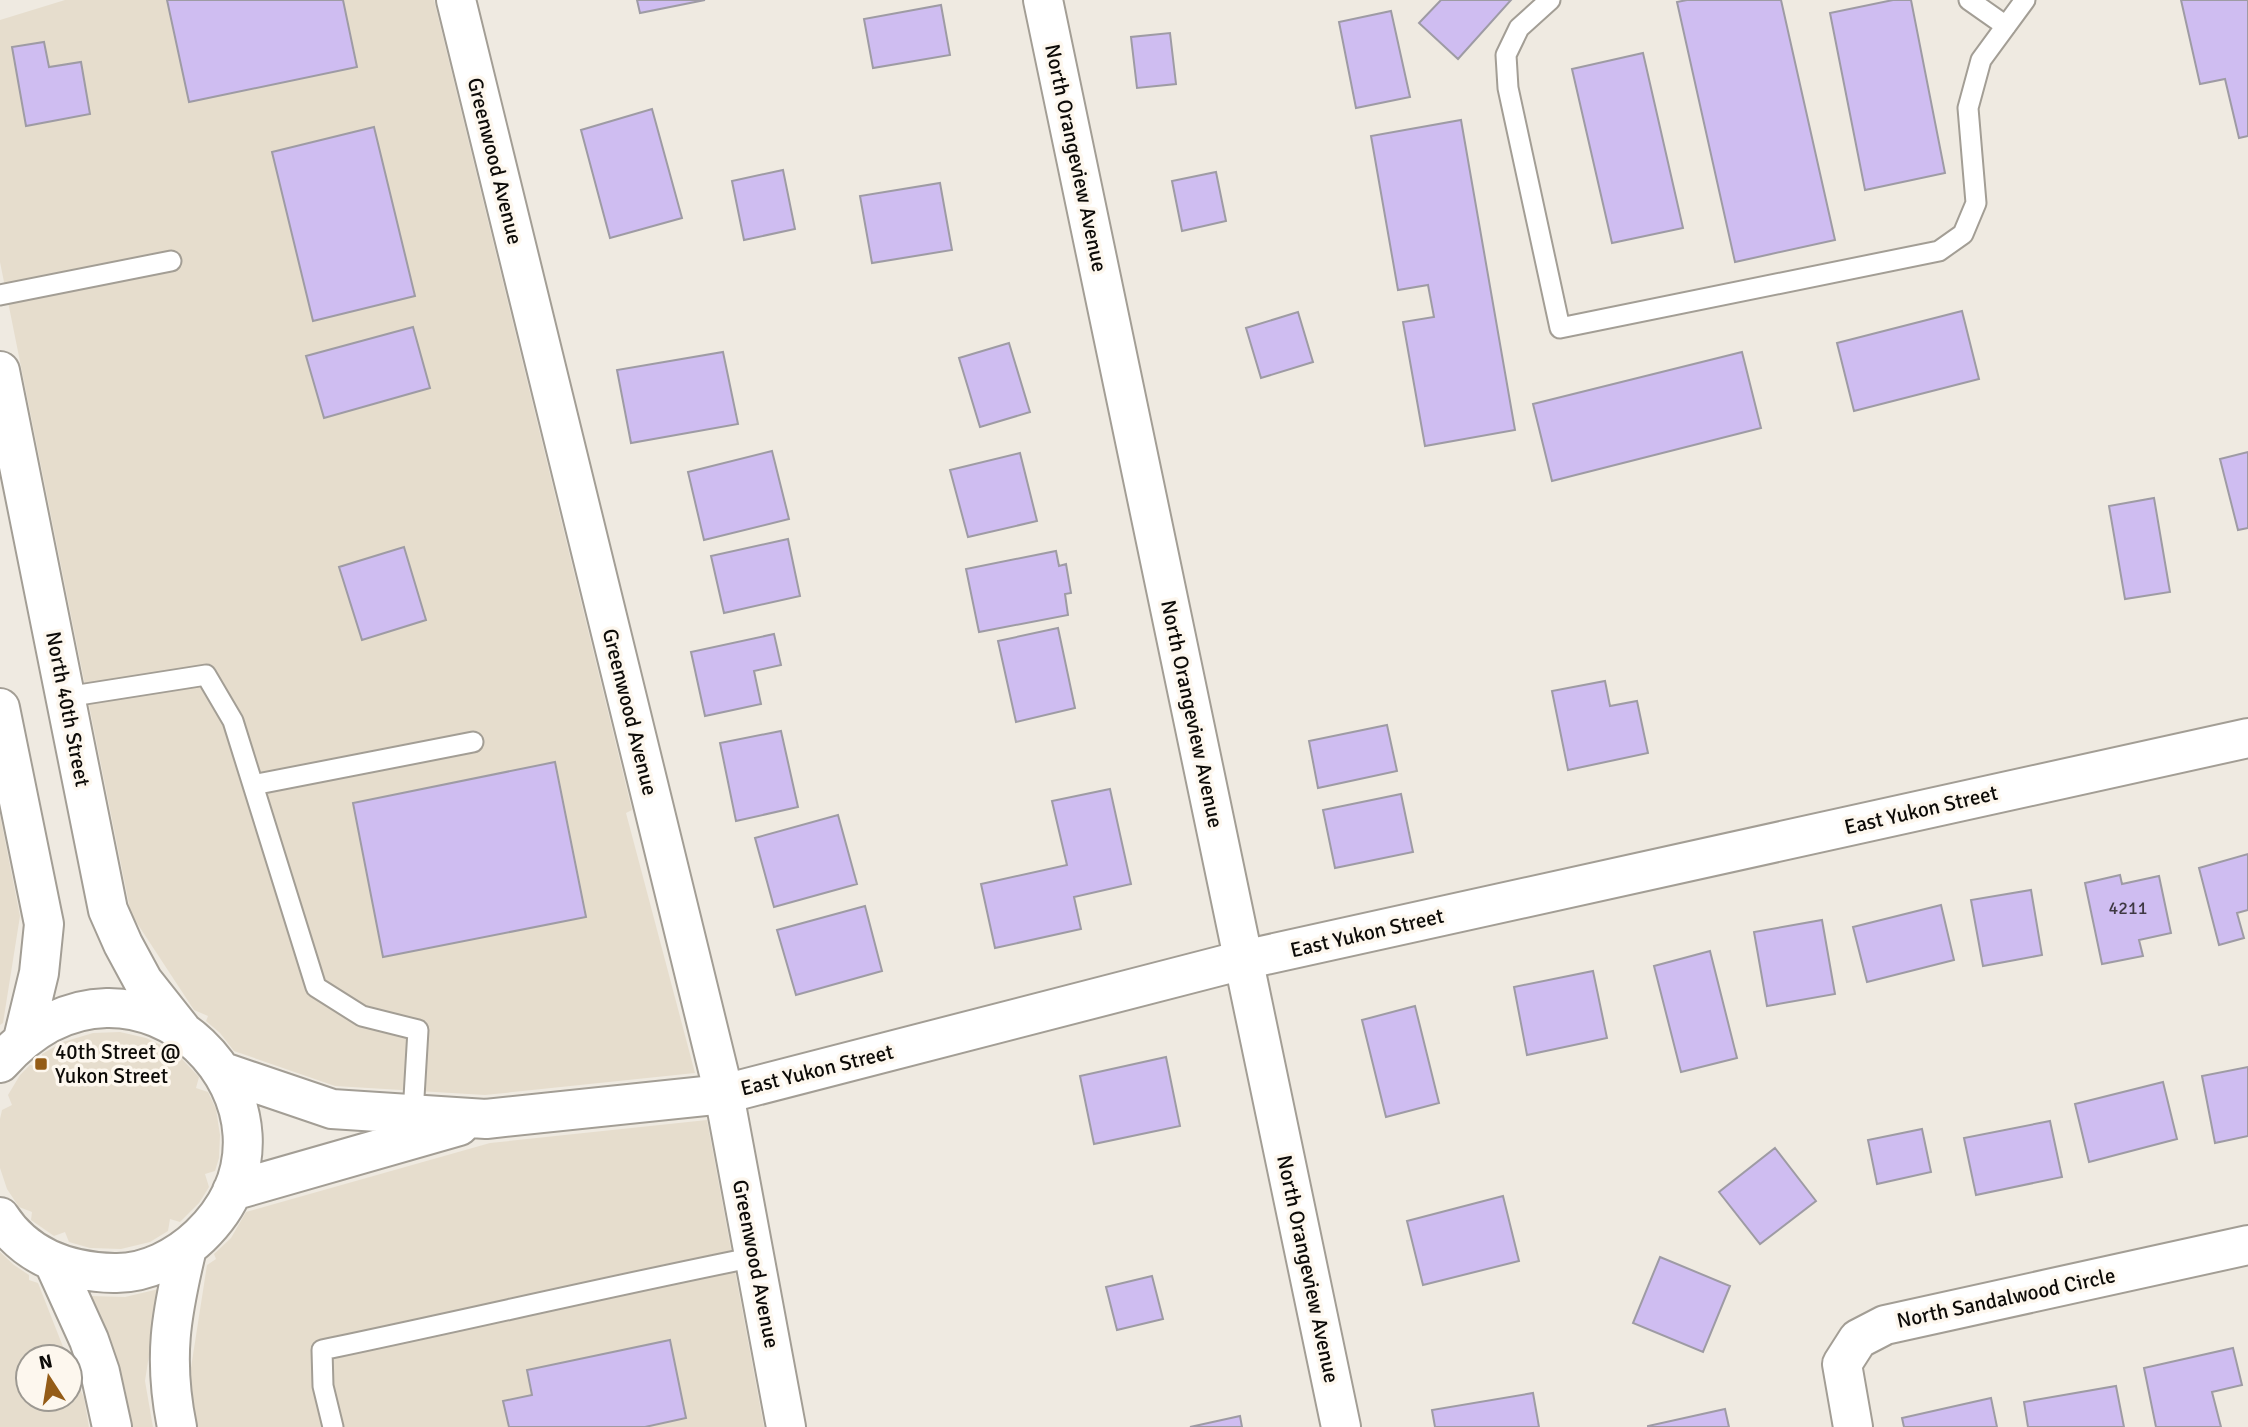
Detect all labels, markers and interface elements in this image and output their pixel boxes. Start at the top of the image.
street label: North Orangeview Avenue [1039,42,1113,274]
street label: Greenwood Avenue [462,75,528,247]
street label: North Orangeview Avenue [1155,598,1229,830]
street label: Greenwood Avenue [597,626,663,798]
street label: North 40th Street [40,629,96,789]
street label: East Yukon Street [1842,780,2000,840]
house number: 4211 [2109,897,2147,919]
street label: East Yukon Street [1288,903,1446,963]
street label: East Yukon Street [738,1038,896,1102]
place label: 40th Street @ Yukon Street [55,1039,180,1089]
marker: 40th Street @ Yukon Street [33,1056,49,1072]
street label: North Orangeview Avenue [1271,1153,1345,1385]
street label: Greenwood Avenue [727,1178,785,1350]
street label: North Sandalwood Circle [1894,1262,2118,1334]
north arrow [14,1343,84,1413]
text: N [37,1349,55,1375]

